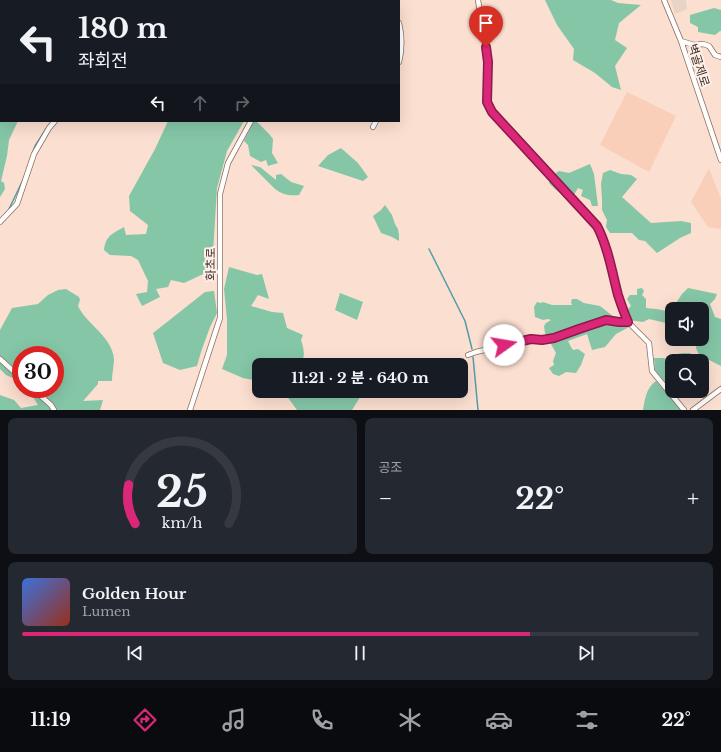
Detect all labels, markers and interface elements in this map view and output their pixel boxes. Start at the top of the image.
pin [469,6,503,47]
text: 180 m [78,11,168,46]
icon: arrive [475,12,497,34]
icon: left [12,16,64,68]
street label: 벽골제로 [685,42,713,88]
text: 좌회전 [78,50,128,72]
icon: left [147,92,169,114]
icon: ahead [189,92,211,114]
icon: right [231,92,253,114]
street label: 화초로 [203,247,218,281]
map controls [665,302,709,398]
button: sound [665,302,709,346]
position arrow [483,324,525,366]
speed limit sign: 30 [12,346,64,398]
button: search [665,354,709,398]
text: 11:21 · 2 분 · 640 m [291,368,429,387]
text: 공조 [379,459,402,476]
text: 25 [156,467,208,518]
text: 22° [515,480,564,517]
text: − [379,485,392,512]
text: + [687,485,699,512]
text: km/h [162,514,203,532]
text: Golden Hour [82,584,186,603]
text: Lumen [82,603,131,620]
icon: previous [124,642,146,664]
icon: pause [349,642,371,664]
icon: next [575,642,597,664]
icon: directions [131,706,159,734]
icon: music [220,706,248,734]
icon: phone [308,706,336,734]
icon: climate [396,706,424,734]
icon: car [485,706,513,734]
icon: filters [573,706,601,734]
text: 11:19 [30,709,71,731]
text: 22° [661,709,691,731]

